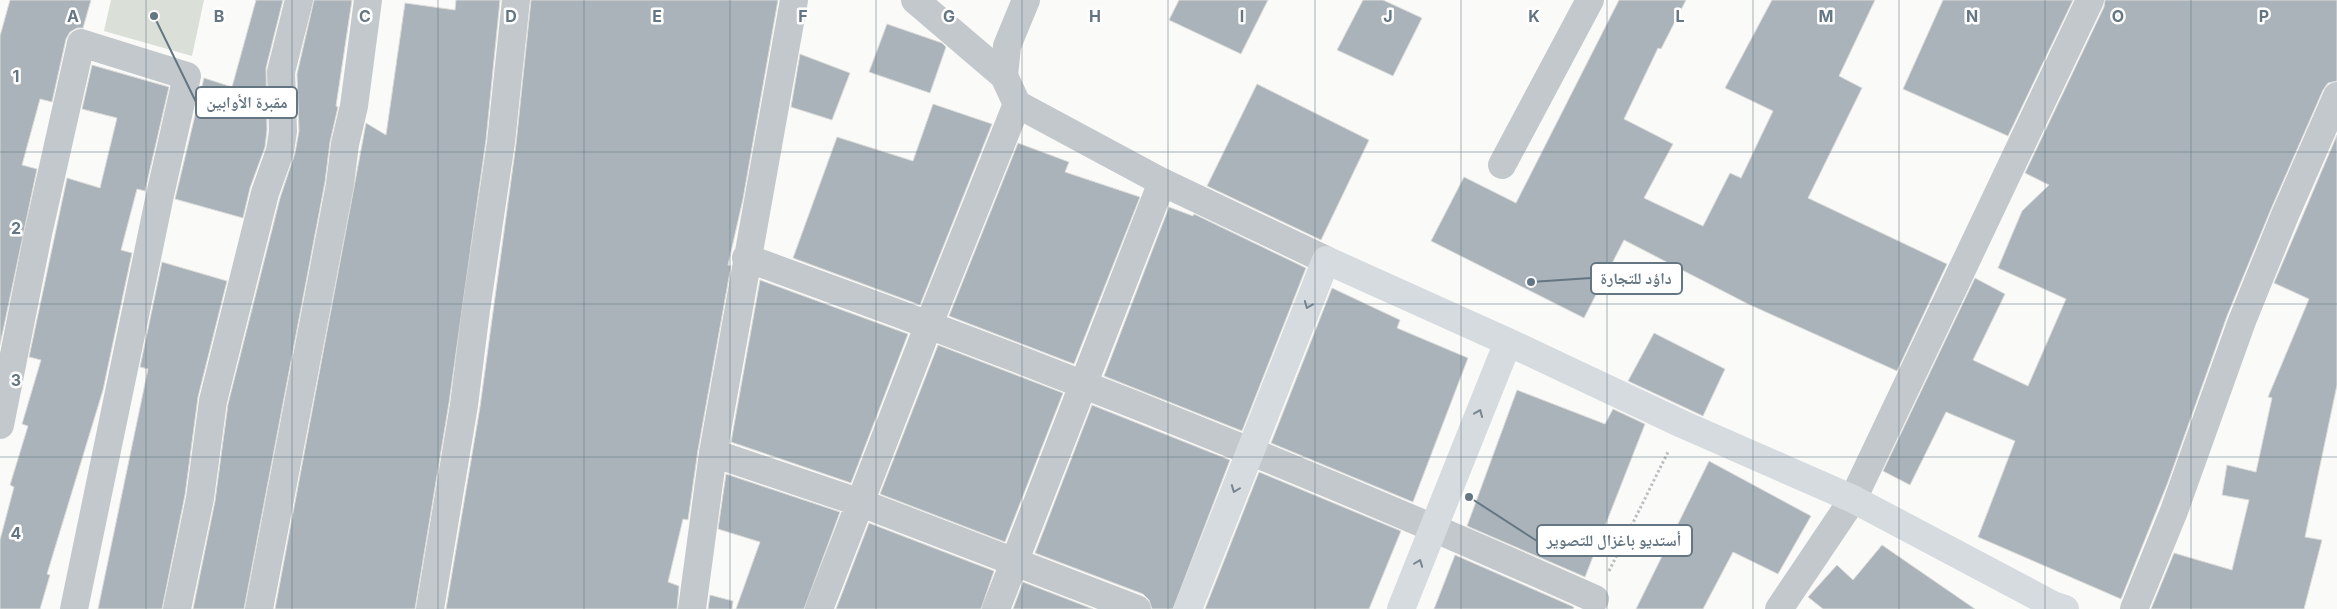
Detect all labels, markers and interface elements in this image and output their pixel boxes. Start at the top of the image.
text: A [67,6,79,26]
text: B [214,6,224,26]
text: C [359,6,371,26]
text: D [505,6,517,26]
text: E [652,6,662,26]
text: F [798,6,808,26]
text: G [943,6,955,26]
text: H [1089,6,1101,26]
text: I [1240,6,1244,26]
text: J [1383,6,1393,26]
text: K [1528,6,1540,26]
text: L [1675,6,1685,26]
text: M [1819,6,1833,26]
text: N [1966,6,1978,26]
text: O [2112,6,2124,26]
text: P [2259,6,2269,26]
text: 1 [13,66,19,86]
callout: مقبرة الأوابين [196,87,297,118]
text: مقبرة الأوابين [206,92,288,112]
text: 2 [11,218,21,238]
callout: داؤد للتجارة [1591,263,1682,294]
text: داؤد للتجارة [1600,268,1672,288]
one-way arrow [1304,300,1314,309]
text: 3 [11,370,21,390]
one-way arrow [1473,409,1484,418]
one-way arrow [1231,484,1241,492]
text: 4 [11,523,22,543]
callout: أستديو باغزال للتصوير [1537,525,1692,556]
text: أستديو باغزال للتصوير [1546,530,1681,550]
one-way arrow [1413,560,1423,568]

